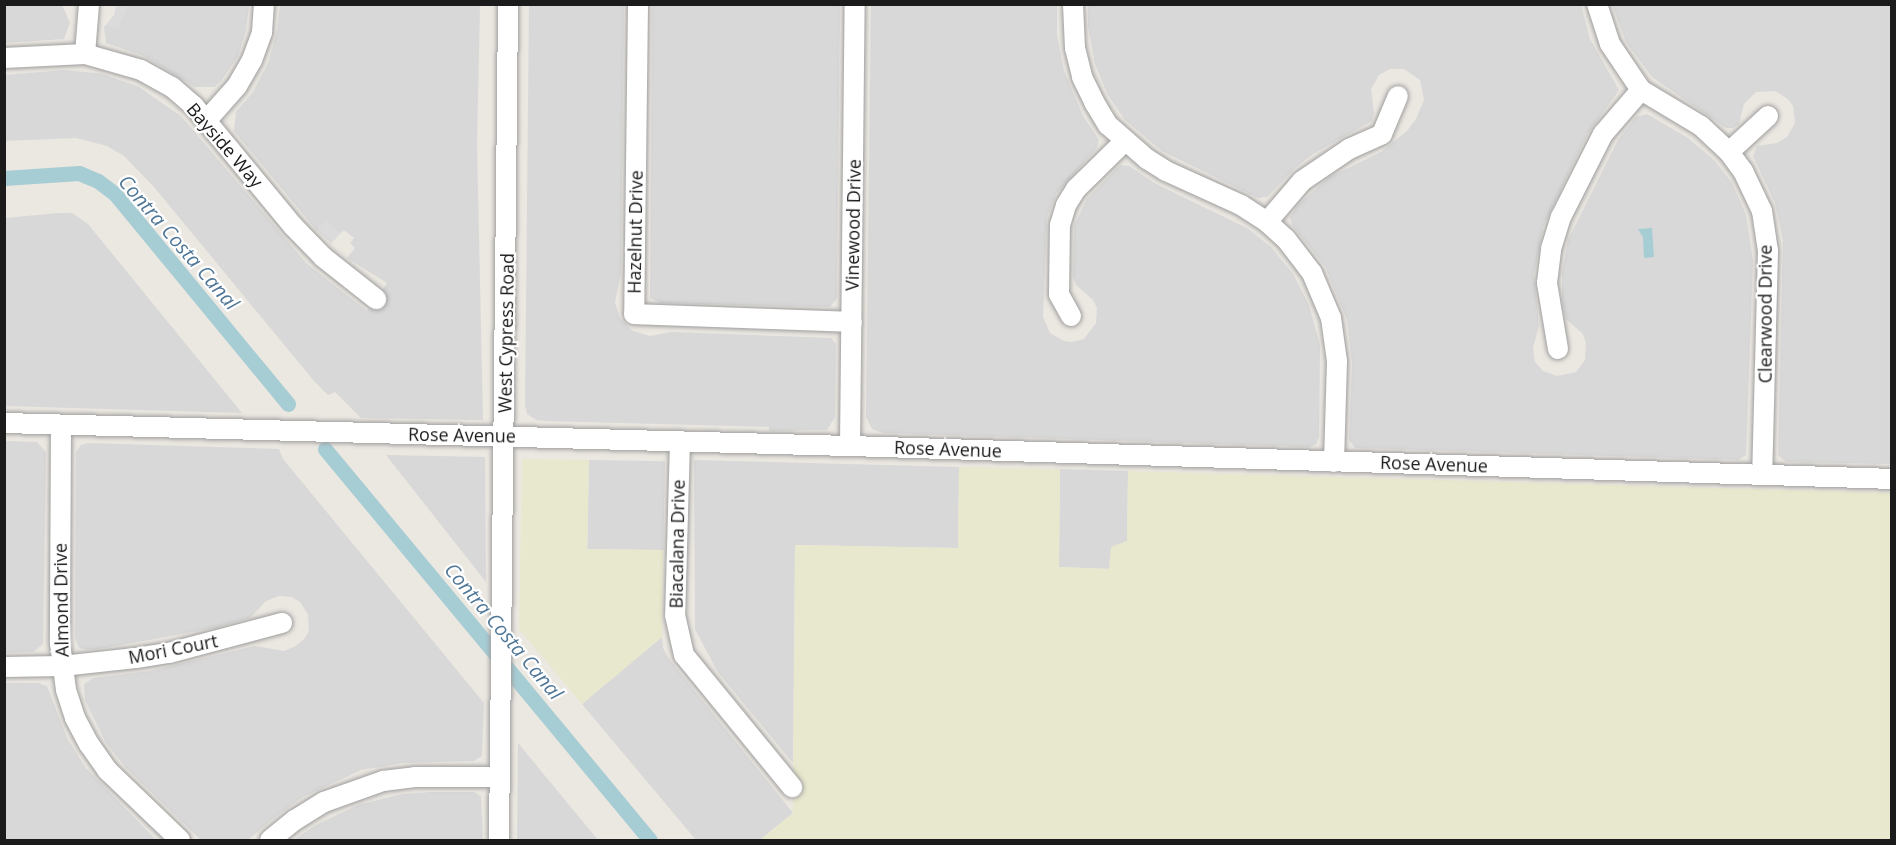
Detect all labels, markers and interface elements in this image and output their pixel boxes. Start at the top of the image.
street label: Bayside Way [182,98,268,192]
street label: Vinewood Drive [841,159,865,291]
water label: Contra Costa Canal [114,170,244,314]
street label: Hazelnut Drive [623,170,647,294]
street label: Clearwood Drive [1754,245,1776,383]
street label: West Cypress Road [494,253,518,413]
street label: Rose Avenue [408,423,516,447]
street label: Rose Avenue [894,436,1002,462]
street label: Rose Avenue [1380,451,1488,477]
street label: Biacalana Drive [665,479,689,609]
street label: Almond Drive [49,543,73,657]
water label: Contra Costa Canal [440,558,568,704]
street label: Mori Court [126,630,220,668]

